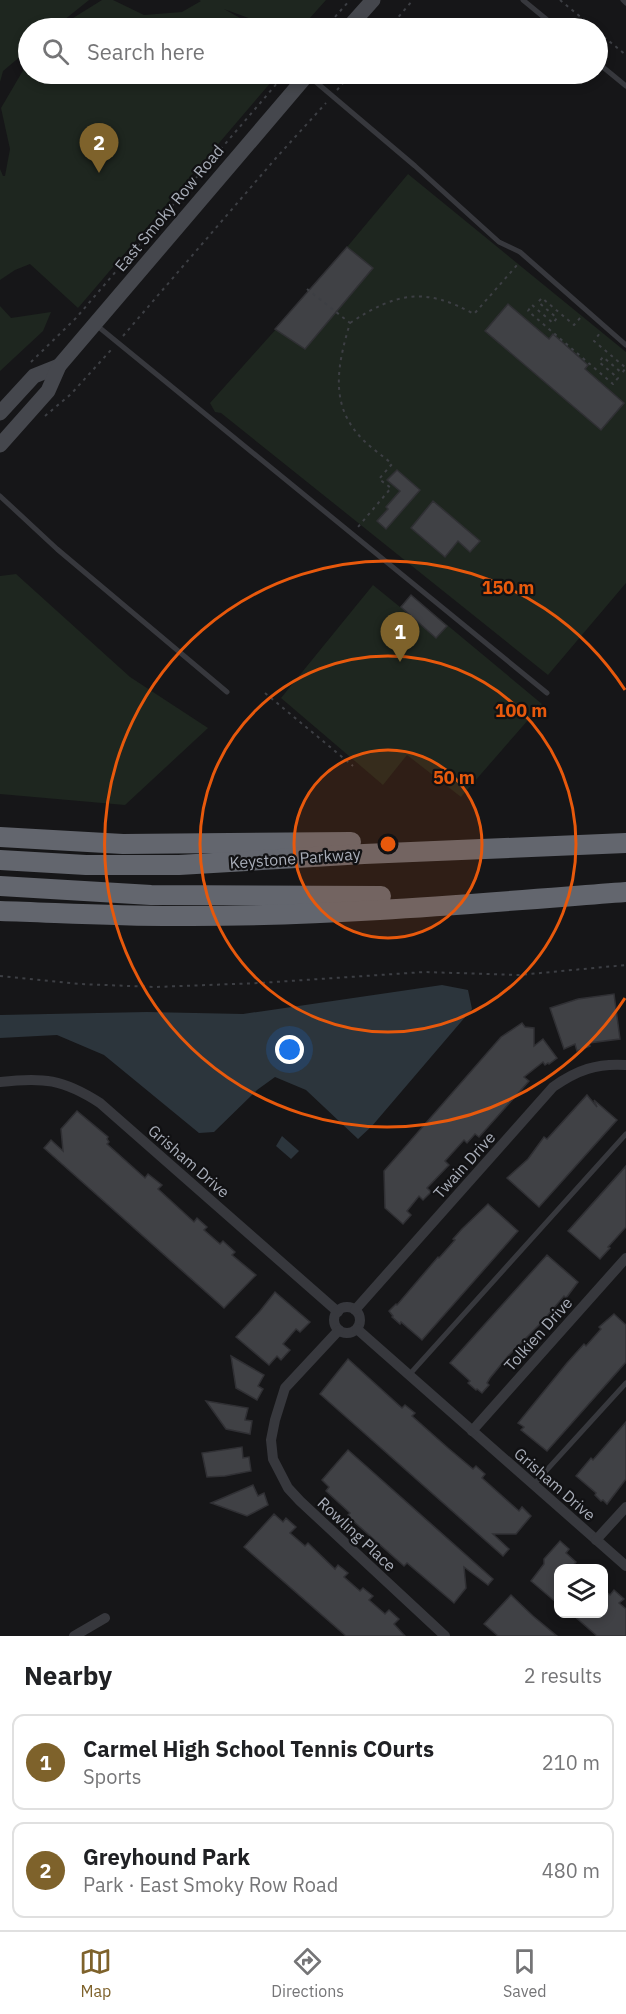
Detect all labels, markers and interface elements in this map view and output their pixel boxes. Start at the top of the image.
search box [18,18,608,84]
icon: search [39,35,72,68]
text: Search here [87,37,205,66]
pin: 2 [80,124,118,173]
street label: East Smoky Row Road [110,141,228,275]
text: 150 m [482,576,534,599]
pin: 1 [380,612,420,662]
text: 100 m [495,699,547,722]
text: 50 m [433,766,475,789]
centre of rings [378,834,398,854]
street label: Keystone Parkway [229,843,361,873]
your location [275,1035,304,1064]
street label: Grisham Drive [144,1120,234,1202]
street label: Twain Drive [429,1127,499,1203]
street label: Tolkien Drive [500,1293,577,1375]
street label: Grisham Drive [510,1443,600,1525]
street label: Rowling Place [314,1493,401,1576]
map controls [554,1564,608,1618]
button: layers [554,1564,608,1618]
text: Nearby [24,1658,112,1692]
text: 2 results [524,1662,602,1689]
text: Carmel High School Tennis COurts [83,1734,434,1763]
text: 1 [40,1749,52,1776]
text: 210 m [542,1749,600,1776]
text: Sports [83,1763,142,1790]
text: Greyhound Park [83,1842,250,1871]
text: 2 [40,1857,52,1884]
text: 480 m [542,1857,600,1884]
text: Park · East Smoky Row Road [83,1871,338,1898]
tab: Map [79,1945,112,2001]
tab: Directions [271,1945,344,2001]
tab: Saved [503,1945,547,2001]

